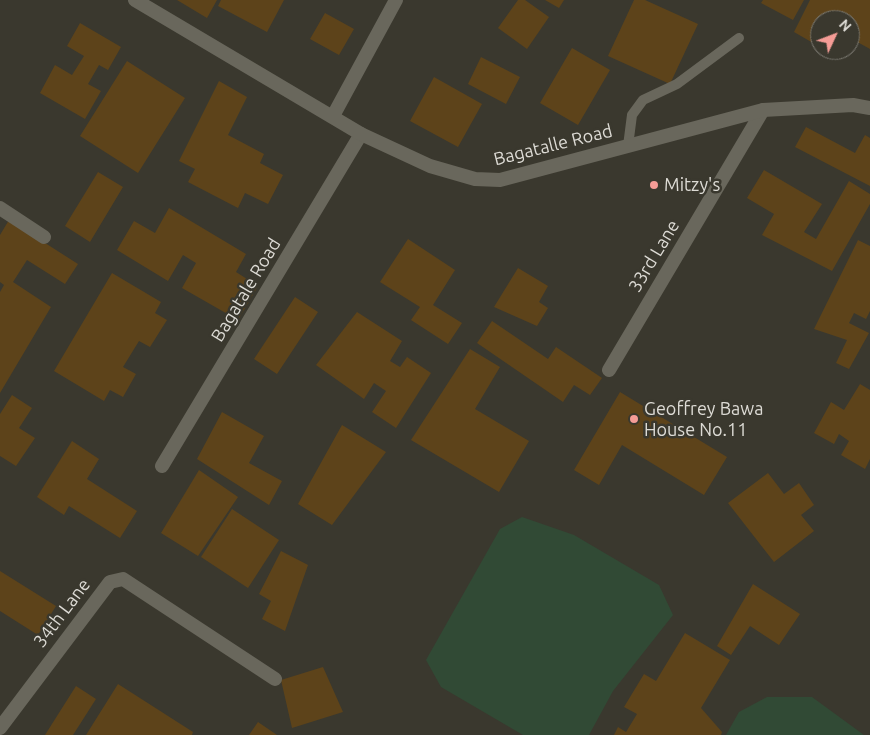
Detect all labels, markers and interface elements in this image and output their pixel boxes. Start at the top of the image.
north arrow [810,10,860,60]
text: N [836,16,855,35]
street label: Bagatalle Road [491,120,615,170]
place label: Mitzy's [664,174,720,196]
marker: Mitzy's [648,179,660,191]
street label: 33rd Lane [624,216,684,296]
street label: Bagatale Road [207,234,285,346]
place label: Geoffrey Bawa House No.11 [644,398,764,440]
marker: Geoffrey Bawa House No.11 [628,413,640,425]
street label: 34th Lane [29,574,95,652]

